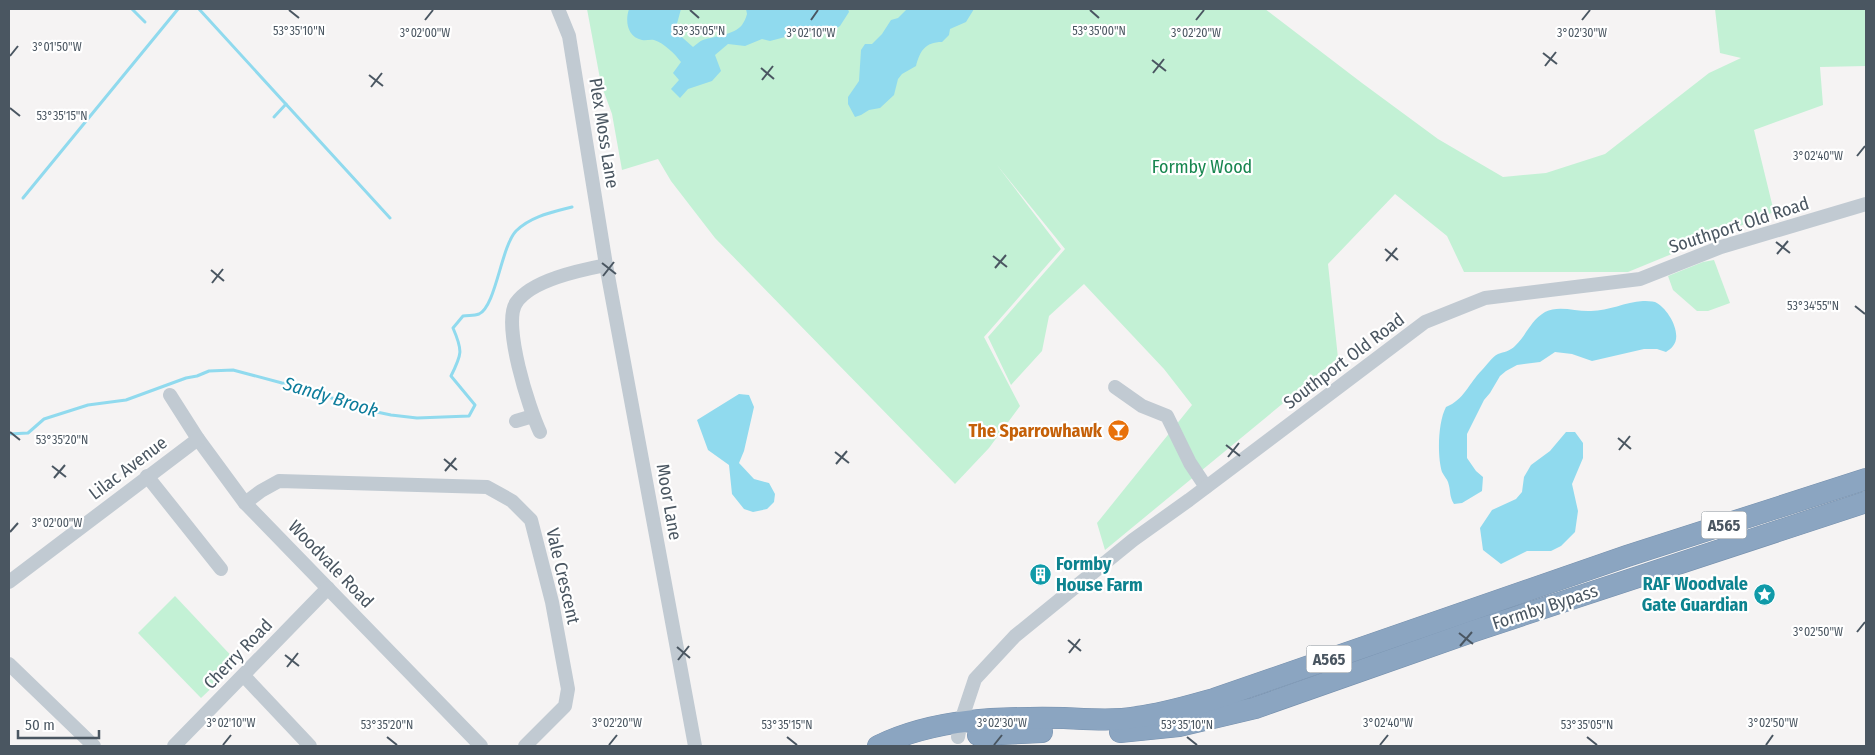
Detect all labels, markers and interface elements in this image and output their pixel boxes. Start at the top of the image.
text: 53°35'10"N [273,24,325,38]
text: 53°35'05"N [673,24,725,38]
text: 53°35'00"N [1072,24,1126,38]
text: 3°02'00"W [400,26,450,40]
text: 3°02'10"W [786,26,836,40]
text: 3°02'20"W [1171,26,1221,40]
text: 3°02'30"W [1557,26,1607,40]
text: 3°01'50"W [32,40,82,54]
street label: Plex Moss Lane [584,76,624,190]
text: 53°35'15"N [36,109,88,123]
text: 3°02'40"W [1793,149,1843,163]
park label: Formby Wood [1152,156,1252,178]
street label: Southport Old Road [1666,192,1812,258]
text: 53°34'55"N [1787,299,1839,313]
street label: Southport Old Road [1279,308,1409,414]
water label: Sandy Brook [280,371,381,422]
bar icon: The Sparrowhawk [1106,419,1130,443]
place label: The Sparrowhawk [968,420,1103,442]
street label: Lilac Avenue [85,431,171,504]
text: 53°35'20"N [36,433,88,447]
street label: Moor Lane [651,462,687,542]
road number: A565 [1702,512,1746,538]
text: 3°02'00"W [32,516,82,530]
street label: Woodvale Road [284,516,378,612]
street label: Vale Crescent [541,526,585,626]
place label: Formby House Farm [1056,553,1143,596]
building icon: Formby House Farm [1028,562,1052,586]
place label: RAF Woodvale Gate Guardian [1642,573,1748,616]
street label: Formby Bypass [1489,579,1601,634]
place icon: RAF Woodvale Gate Guardian [1752,582,1776,606]
street label: Cherry Road [199,614,277,694]
text: 3°02'50"W [1793,625,1843,639]
road number: A565 [1306,646,1352,672]
scale bar [18,708,99,740]
text: 50 m [25,716,55,734]
text: 3°02'10"W [206,716,256,730]
text: 3°02'20"W [592,716,642,730]
text: 3°02'30"W [977,716,1027,730]
text: 3°02'40"W [1363,716,1413,730]
text: 3°02'50"W [1748,716,1798,730]
text: 53°35'20"N [361,718,413,732]
text: 53°35'15"N [761,718,813,732]
text: 53°35'10"N [1161,718,1213,732]
text: 53°35'05"N [1561,718,1613,732]

